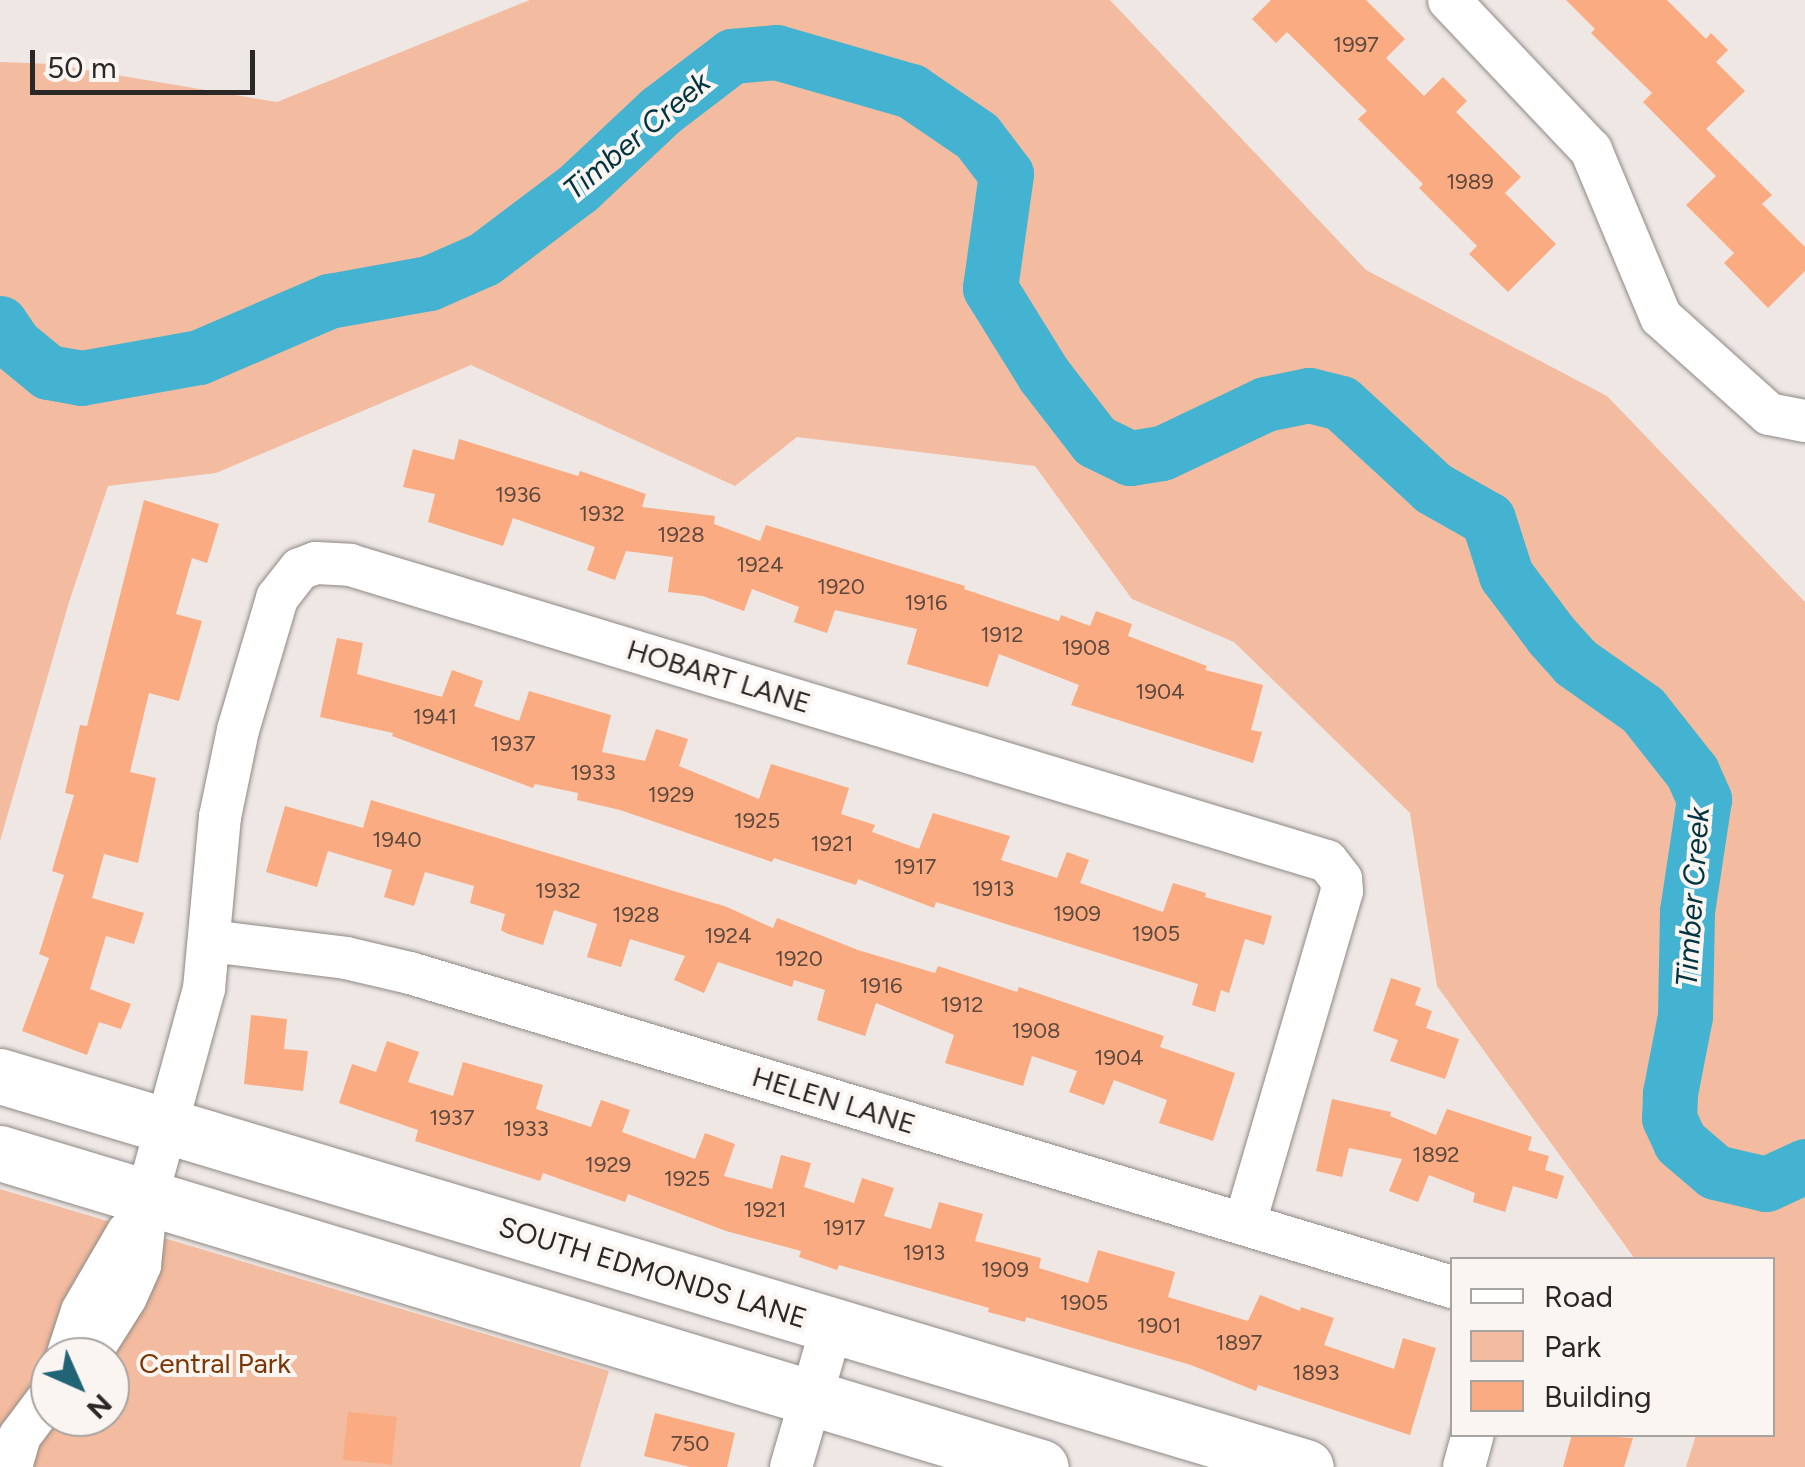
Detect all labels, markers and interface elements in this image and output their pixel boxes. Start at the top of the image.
scale bar [35,30,260,92]
house number: 1997 [1333,32,1379,58]
text: 50 m [47,49,116,86]
water label: Timber Creek [557,64,717,208]
house number: 1989 [1446,169,1494,195]
house number: 1936 [495,482,541,508]
house number: 1932 [579,501,625,527]
house number: 1928 [657,522,705,548]
house number: 1924 [736,552,784,578]
house number: 1920 [817,574,865,600]
house number: 1916 [904,590,948,616]
house number: 1912 [981,622,1023,648]
street label: HOBART LANE [623,632,815,720]
house number: 1908 [1061,635,1111,661]
house number: 1904 [1135,679,1185,705]
house number: 1941 [413,704,457,730]
house number: 1937 [490,731,536,757]
house number: 1933 [570,760,616,786]
house number: 1929 [648,782,694,808]
water label: Timber Creek [1669,806,1717,988]
house number: 1925 [734,808,780,834]
house number: 1940 [372,827,422,853]
house number: 1921 [811,831,853,857]
house number: 1917 [894,854,936,880]
house number: 1913 [972,876,1014,902]
house number: 1932 [535,878,581,904]
house number: 1909 [1053,901,1101,927]
house number: 1928 [612,902,660,928]
house number: 1905 [1132,921,1180,947]
house number: 1924 [704,923,752,949]
house number: 1920 [775,946,823,972]
house number: 1916 [859,973,903,999]
house number: 1912 [941,992,983,1018]
house number: 1908 [1011,1018,1061,1044]
house number: 1904 [1094,1045,1144,1071]
street label: HELEN LANE [748,1059,920,1141]
house number: 1937 [429,1105,475,1131]
house number: 1933 [503,1116,549,1142]
house number: 1892 [1412,1142,1460,1168]
house number: 1929 [585,1152,631,1178]
house number: 1925 [664,1166,710,1192]
house number: 1921 [744,1197,786,1223]
street label: SOUTH EDMONDS LANE [495,1209,811,1335]
house number: 1917 [823,1215,865,1241]
house number: 1913 [903,1240,945,1266]
house number: 1909 [981,1257,1029,1283]
legend [1450,1257,1775,1437]
text: Road [1544,1278,1613,1315]
house number: 1905 [1060,1290,1108,1316]
house number: 1901 [1137,1313,1181,1339]
text: Park [1544,1328,1601,1365]
house number: 1897 [1216,1330,1262,1356]
north arrow [30,1337,130,1437]
park label: Central Park [139,1346,291,1380]
house number: 1893 [1292,1360,1340,1386]
text: Building [1544,1378,1652,1415]
text: N [80,1387,119,1426]
house number: 750 [671,1431,709,1457]

